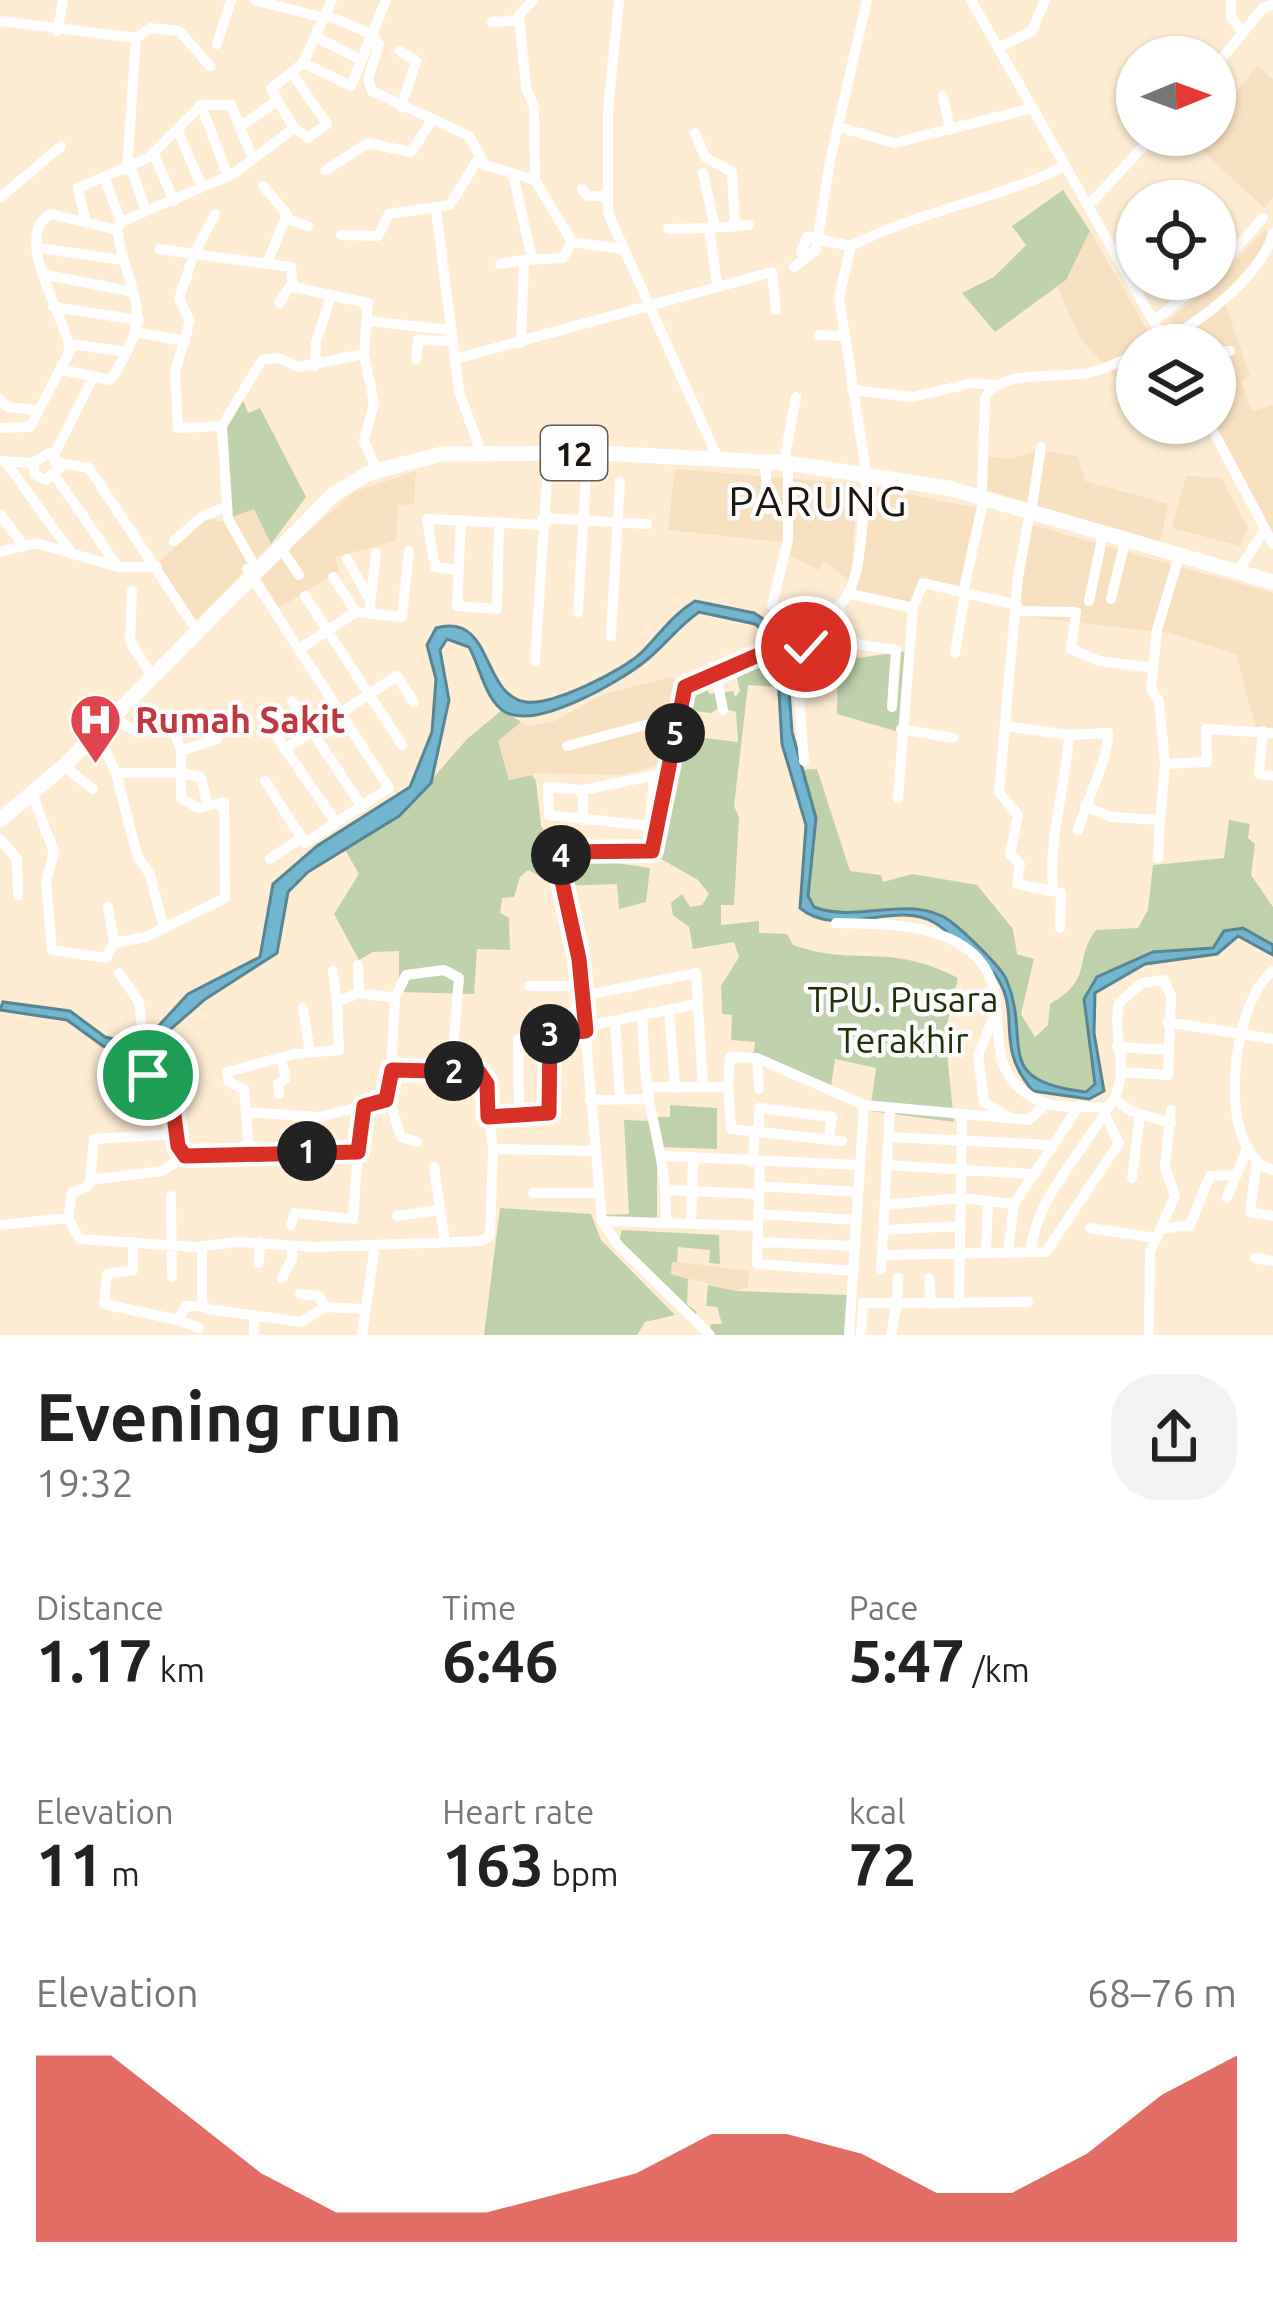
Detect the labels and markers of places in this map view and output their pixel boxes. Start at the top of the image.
pin [755,596,857,698]
hospital icon: Rumah Sakit [68,691,124,765]
place label: Rumah Sakit [135,699,346,740]
pin: 5 [645,703,705,763]
pin: 4 [531,825,591,885]
pin: 3 [520,1004,580,1064]
pin [97,1024,199,1126]
pin: 2 [424,1041,484,1101]
pin: 1 [277,1121,337,1181]

